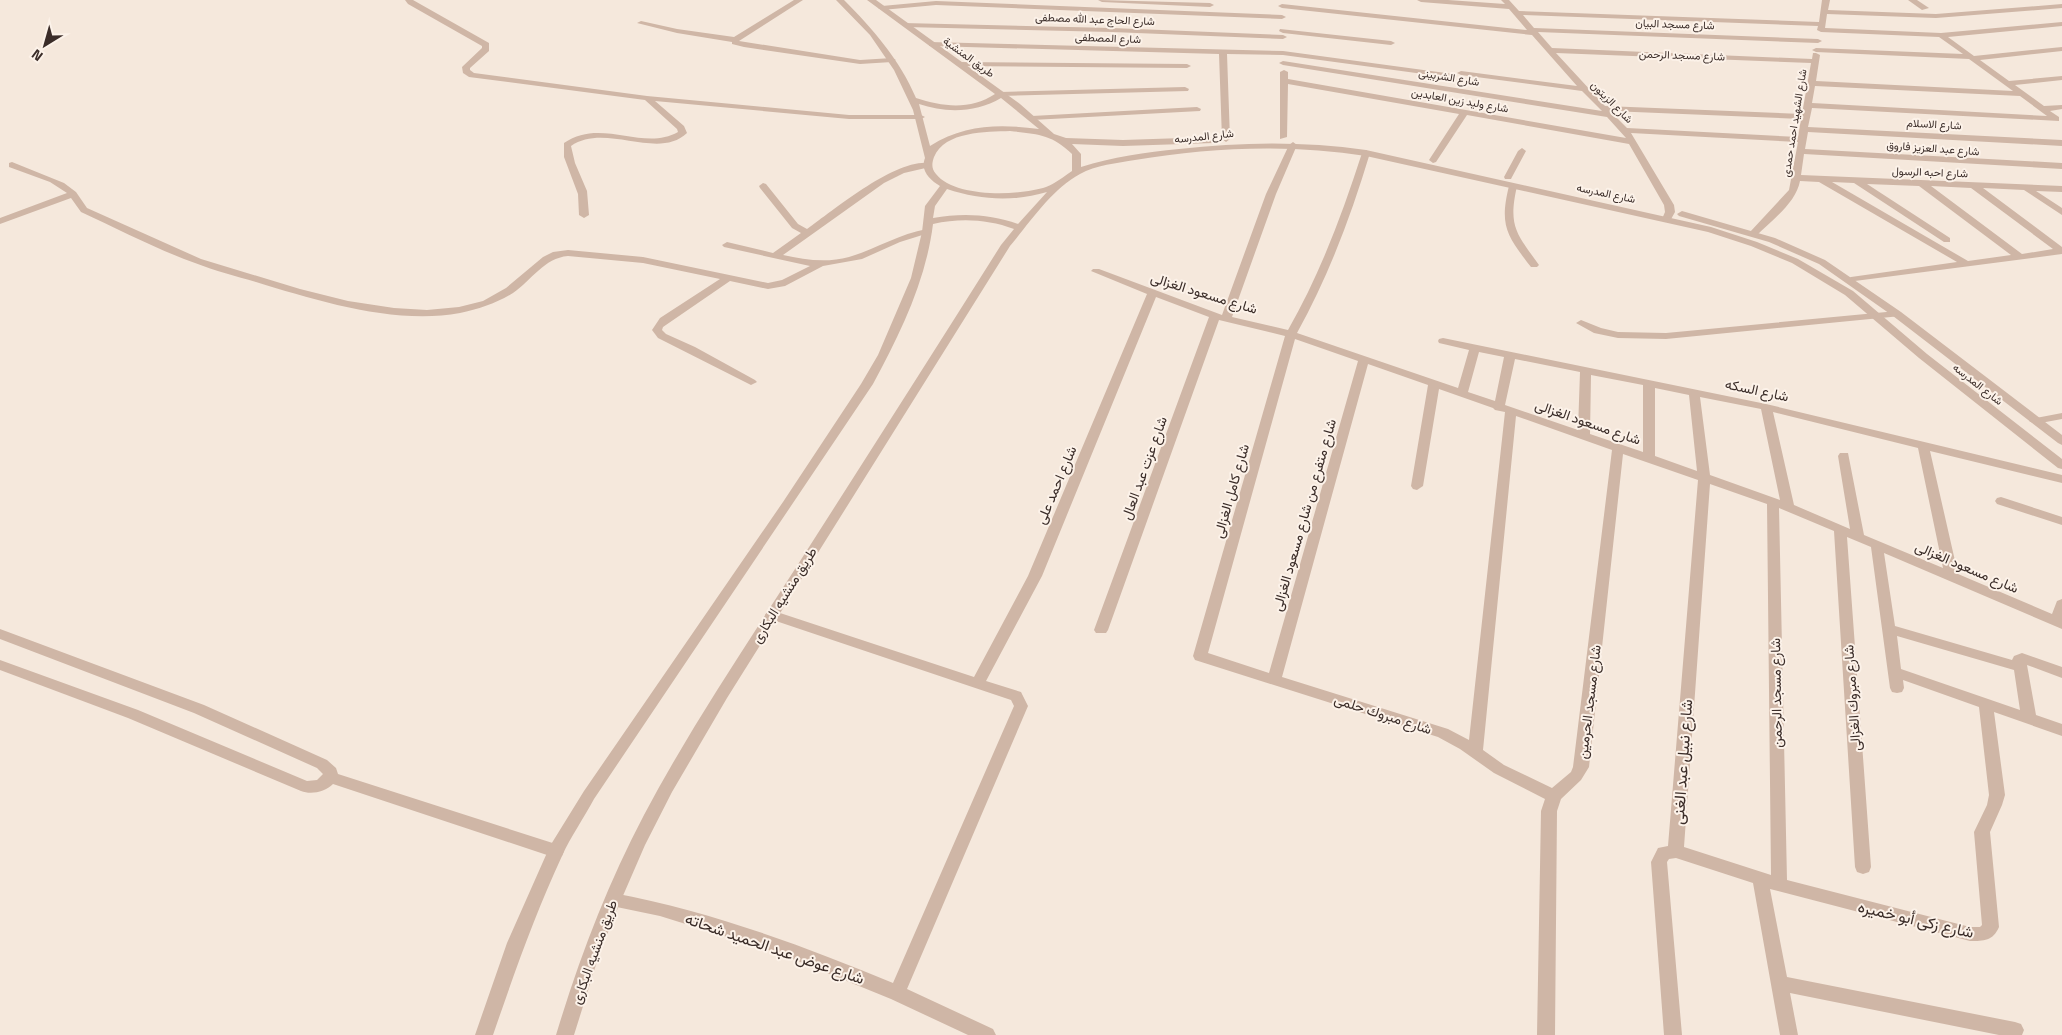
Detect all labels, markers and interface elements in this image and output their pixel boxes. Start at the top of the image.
street label: شارع الحاج عبد الله مصطفى [1035,9,1155,29]
street label: شارع مسجد البيان [1635,15,1715,33]
north arrow [20,20,70,70]
street label: شارع المصطفى [1075,29,1142,47]
street label: طريق المنشية [940,33,998,81]
text: N [27,44,47,67]
street label: شارع مسجد الرحمن [1639,46,1726,65]
street label: شارع الشربينى [1417,64,1481,90]
street label: شارع الشهيد احمد حمدى [1778,68,1810,178]
street label: شارع الزيتون [1587,77,1637,127]
street label: شارع وليد زين العابدين [1410,84,1510,116]
street label: شارع الاسلام [1906,115,1962,133]
street label: شارع المدرسه [1173,125,1235,147]
street label: شارع عبد العزيز فاروق [1886,137,1980,159]
street label: شارع احبه الرسول [1892,163,1969,181]
street label: شارع المدرسه [1575,179,1637,207]
street label: شارع مسعود الغزالى [1148,266,1260,320]
street label: شارع المدرسه [1950,359,2007,409]
street label: شارع السكه [1723,373,1791,407]
street label: شارع مسعود الغزالى [1532,394,1644,450]
street label: شارع عزت عبد العال [1115,413,1173,523]
street label: شارع متفرع من شارع مسعود الغزالى [1266,416,1342,614]
street label: شارع كامل الغزالى [1207,441,1255,541]
street label: شارع احمد على [1030,442,1082,528]
street label: شارع مسعود الغزالى [1912,535,2022,599]
street label: طريق منشيه البكارى [746,543,822,647]
street label: شارع مسجد الرحمن [1764,638,1788,748]
street label: شارع مسجد الحرمين [1571,644,1607,760]
street label: شارع مبروك الغزالى [1837,644,1867,752]
street label: شارع مبروك حلمى [1331,688,1435,740]
street label: شارع نبيل عبد الغنى [1666,699,1698,825]
street label: شارع زكى أبو خميره [1856,894,1976,944]
street label: طريق منشيه البكارى [565,897,622,1007]
street label: شارع عوض عبد الحميد شحاته [682,906,868,990]

